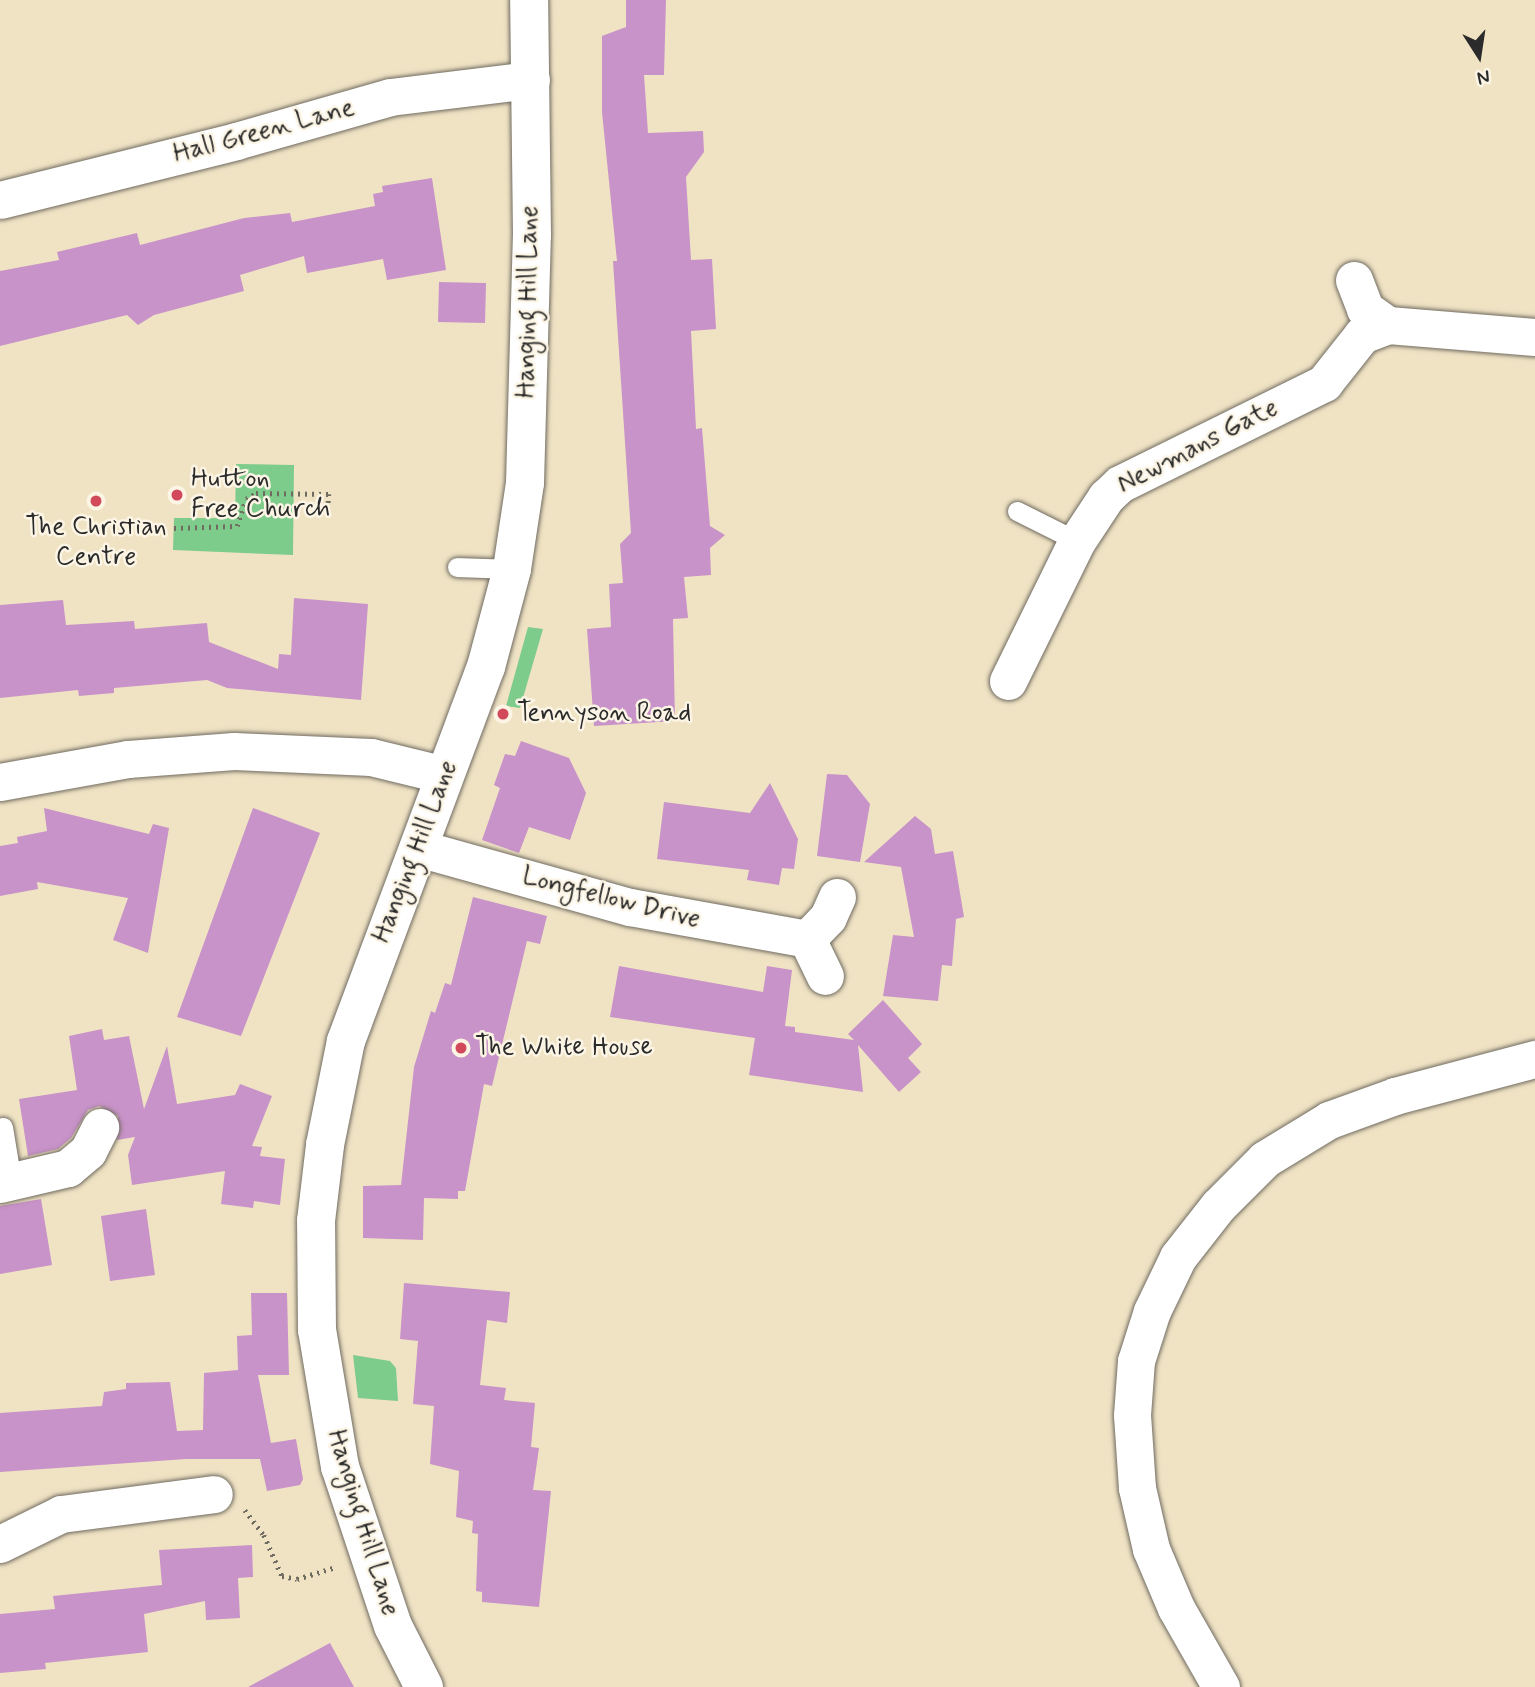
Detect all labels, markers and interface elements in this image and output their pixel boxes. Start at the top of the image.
north arrow [1444,21,1514,91]
text: N [1475,63,1492,91]
street label: Hall Green Lane [172,93,356,171]
street label: Hanging Hill Lane [512,205,546,399]
street label: Newmans Gate [1116,395,1280,499]
place label: Hutton Free Church [191,464,328,526]
marker: Hutton Free Church [169,487,185,503]
marker: The Christian Centre [88,493,104,509]
place label: The Christian Centre [23,512,169,574]
place label: Tennyson Road [517,698,689,730]
marker: Tennyson Road [495,706,511,722]
street label: Hanging Hill Lane [367,756,465,948]
street label: Longfellow Drive [519,862,703,936]
place label: The White House [475,1032,658,1064]
marker: The White House [453,1040,469,1056]
street label: Hanging Hill Lane [319,1426,405,1620]

